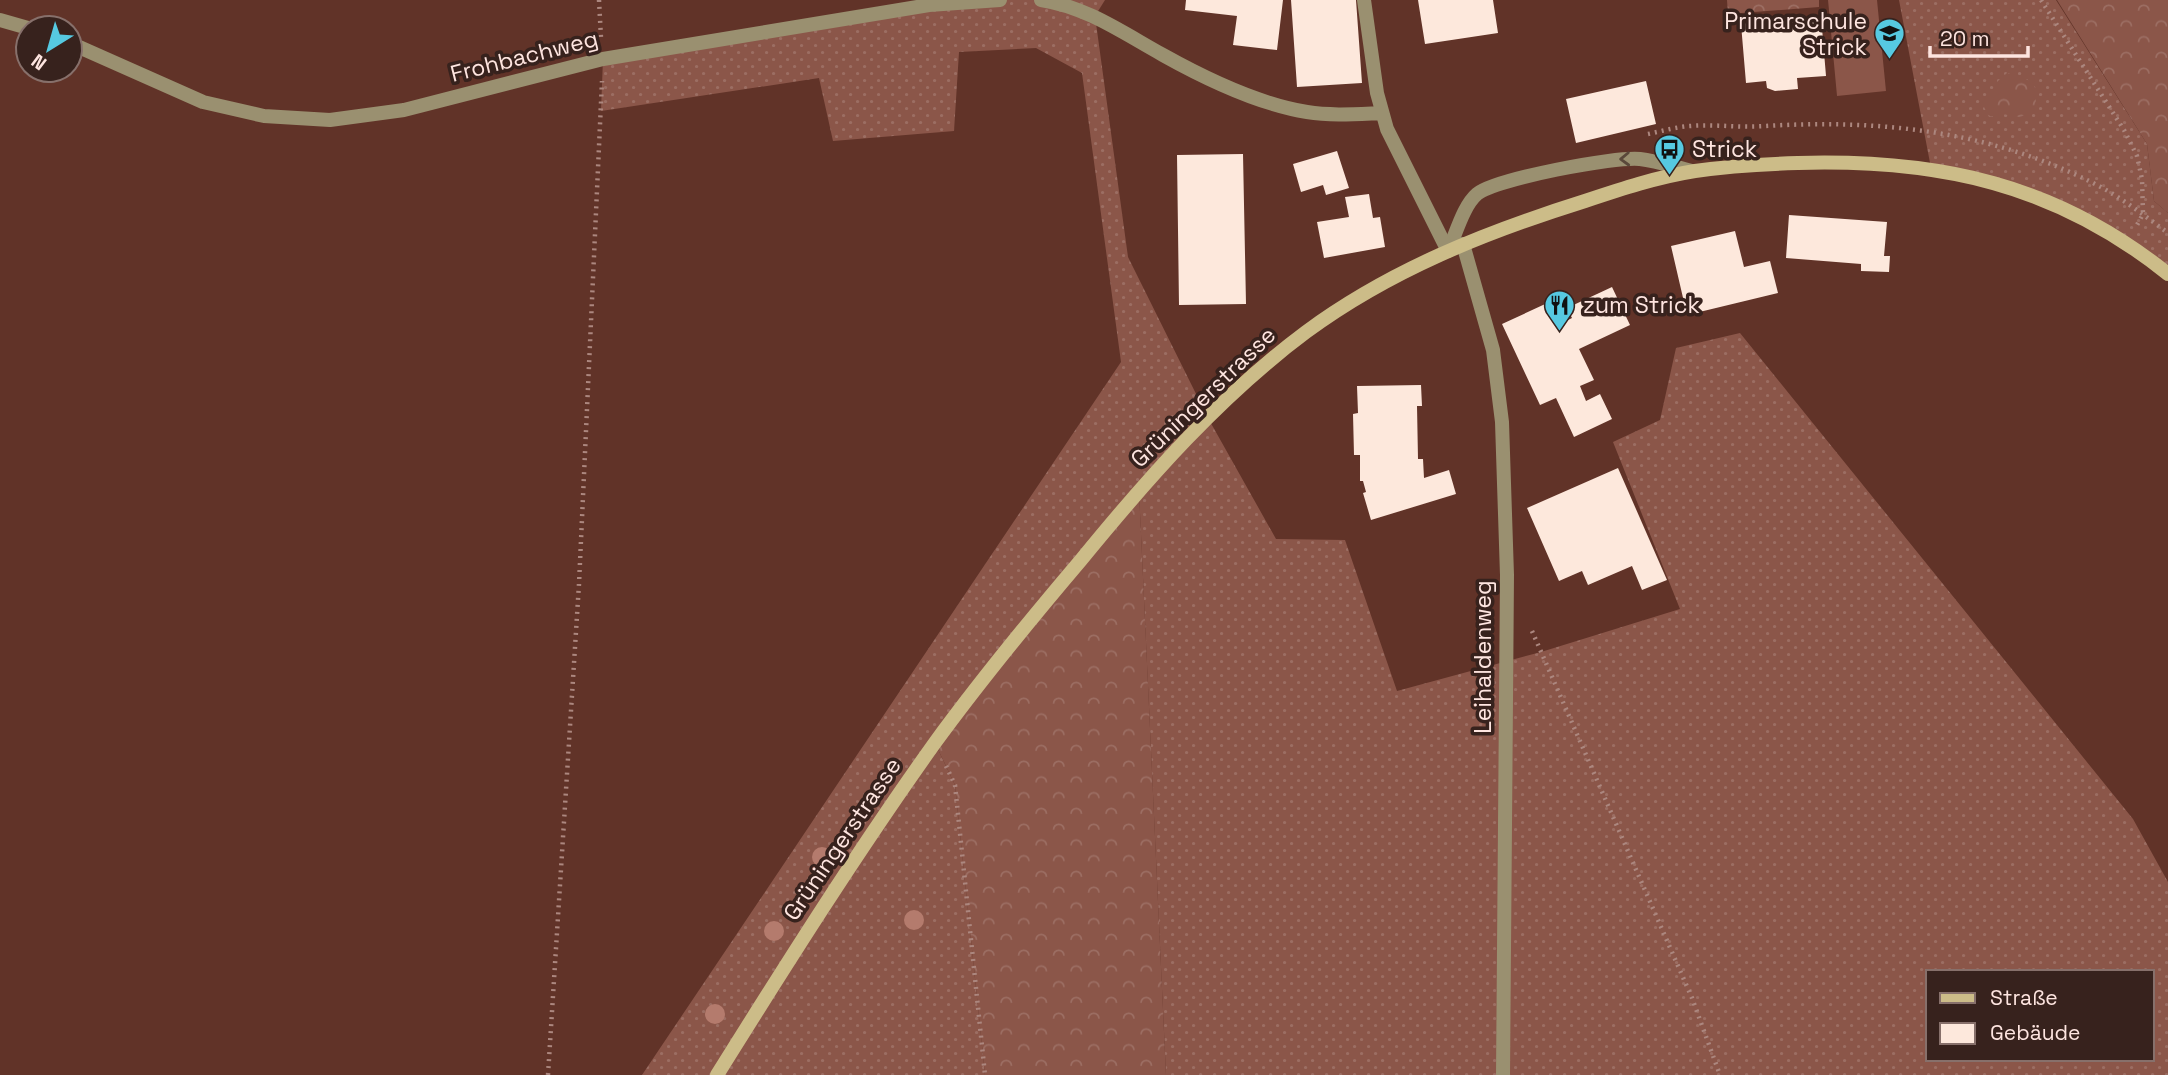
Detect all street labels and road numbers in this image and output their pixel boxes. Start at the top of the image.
street label: Frohbachweg [447,23,601,89]
street label: Grüningerstrasse [1124,320,1282,474]
street label: Leihaldenweg [1468,580,1498,734]
street label: Grüningerstrasse [776,752,908,926]

